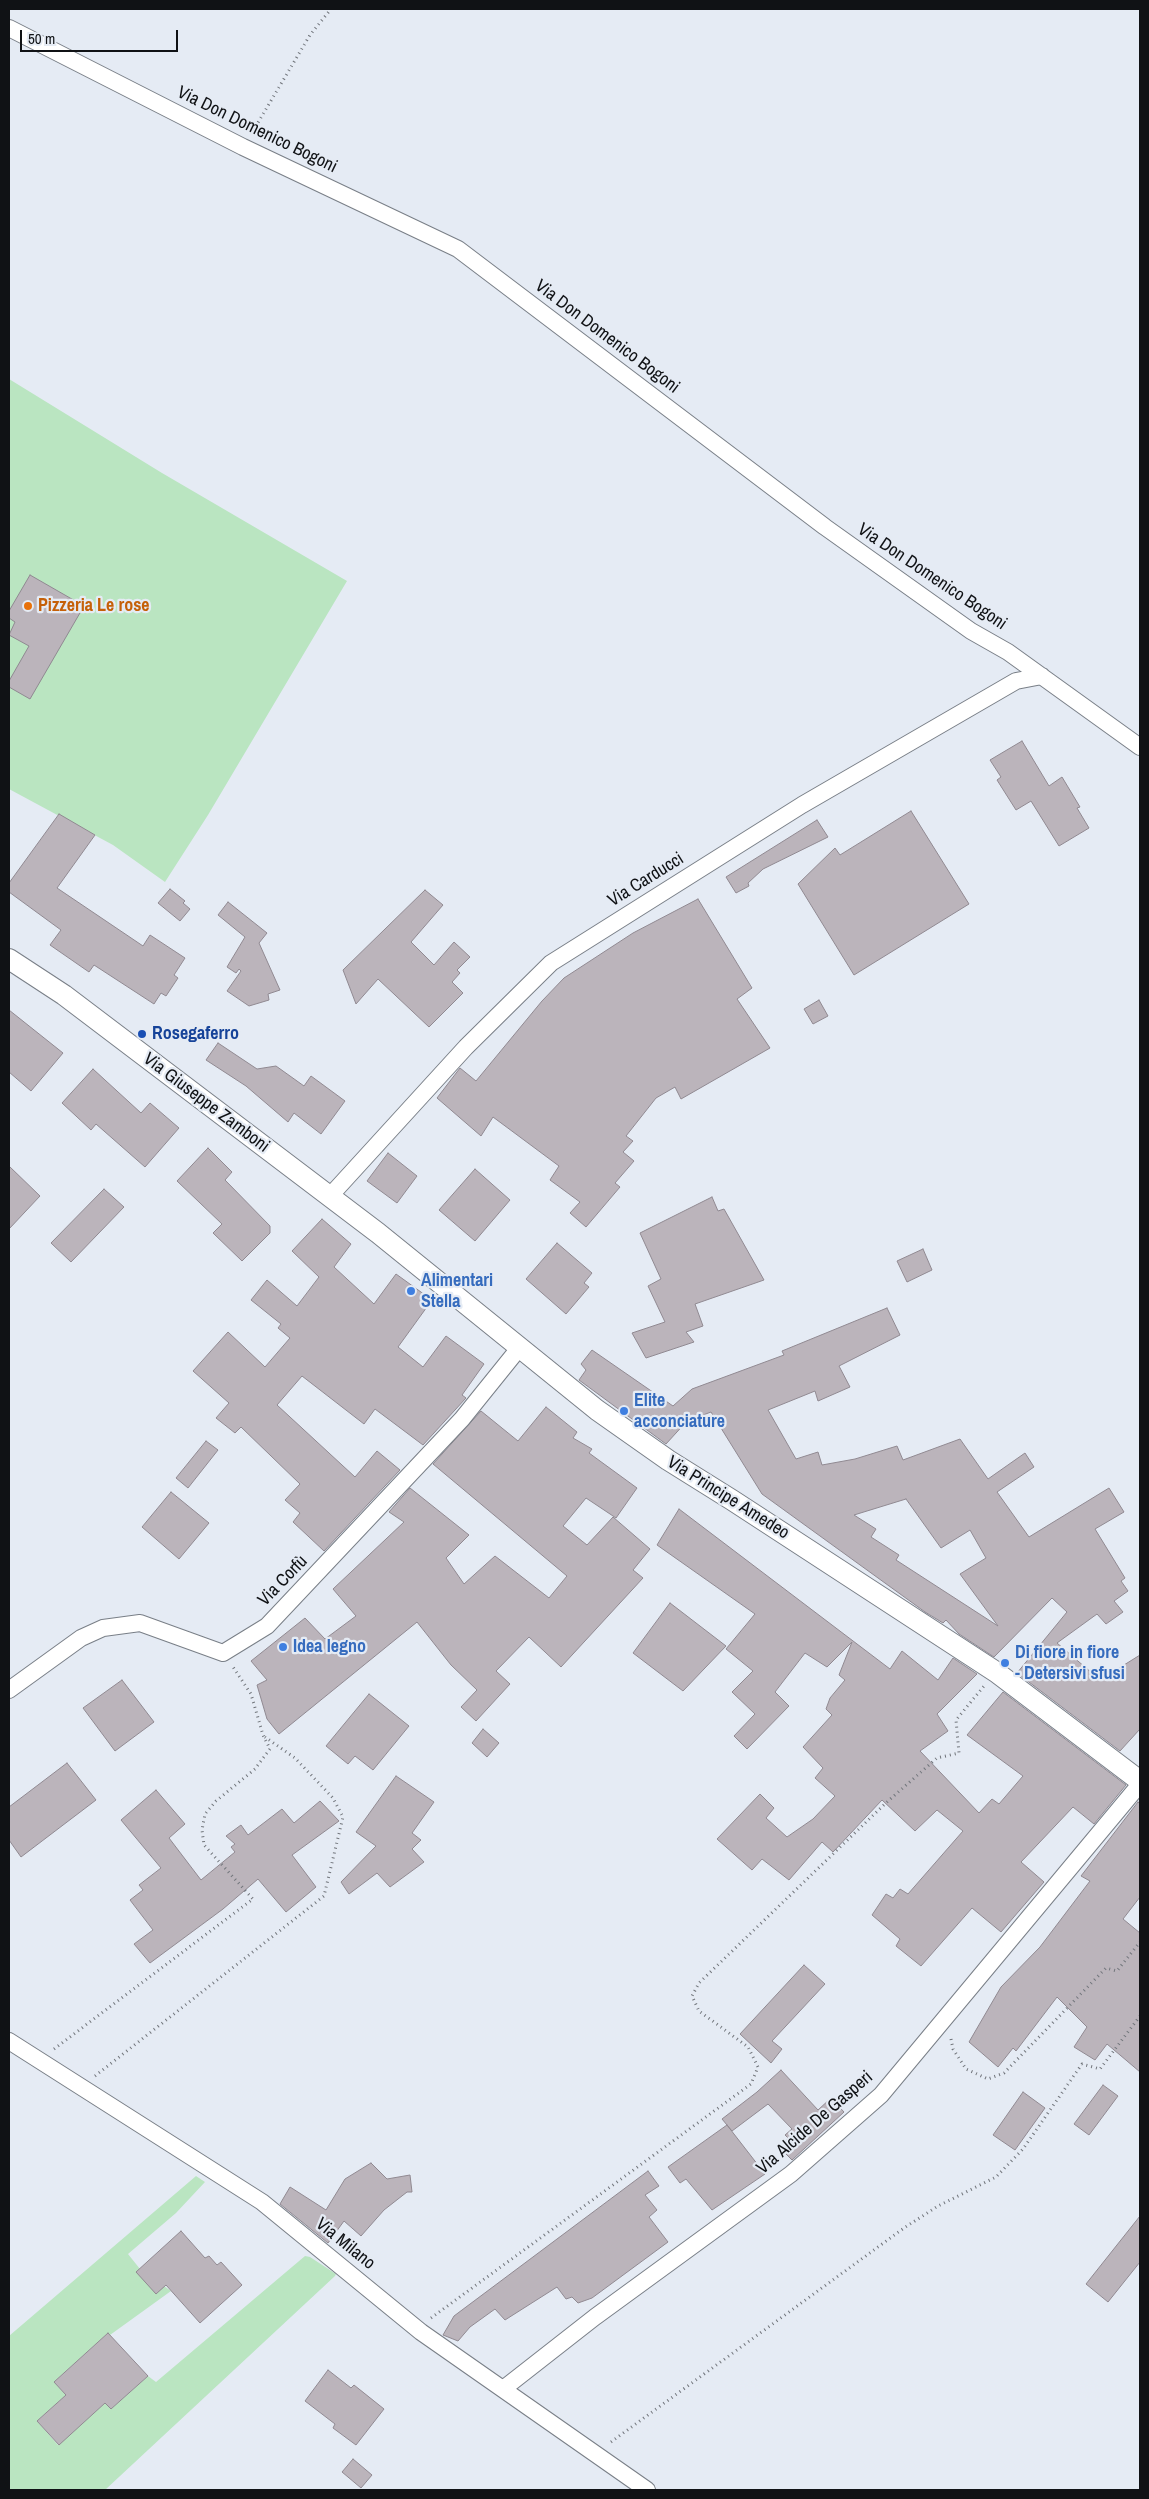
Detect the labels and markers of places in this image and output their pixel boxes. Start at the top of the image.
place label: Pizzeria Le rose [38,595,150,617]
marker: Pizzeria Le rose [22,600,34,612]
place label: Rosegaferro [152,1023,239,1045]
marker: Rosegaferro [136,1028,148,1040]
place label: Alimentari Stella [421,1270,493,1312]
marker: Alimentari Stella [405,1285,417,1297]
place label: Elite acconciature [634,1390,725,1432]
marker: Elite acconciature [618,1405,630,1417]
place label: Idea legno [293,1636,366,1658]
marker: Idea legno [277,1641,289,1653]
place label: Di fiore in fiore - Detersivi sfusi [1015,1642,1125,1685]
marker: Di fiore in fiore - Detersivi sfusi [999,1657,1011,1669]

